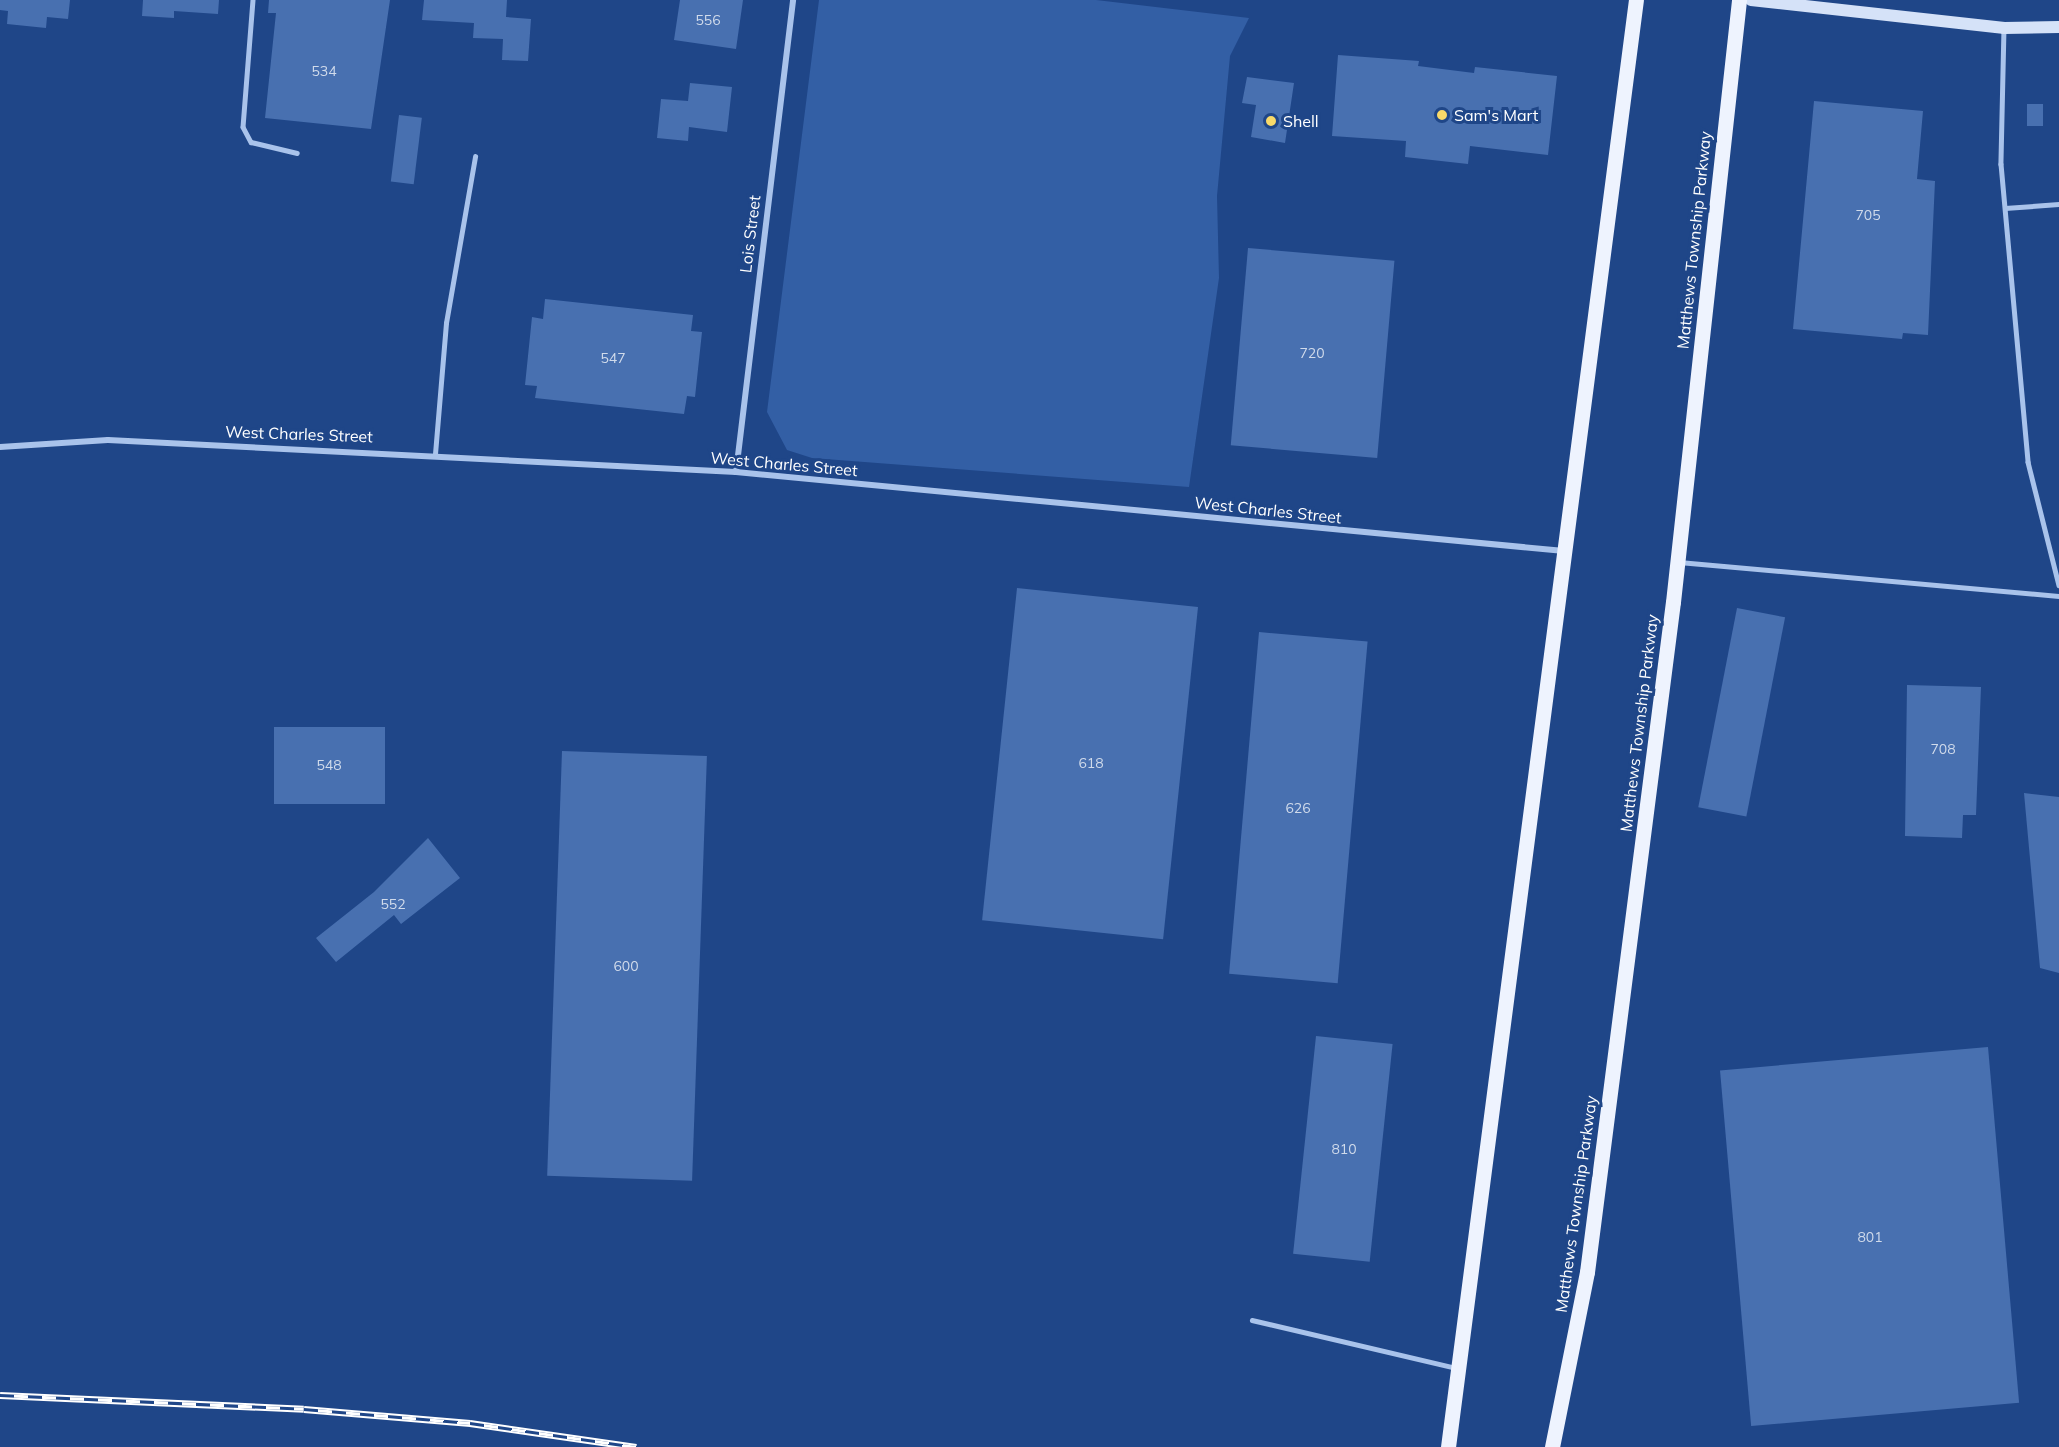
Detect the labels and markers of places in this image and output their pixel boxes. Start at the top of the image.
place label: Sam's Mart [1454,105,1538,125]
marker: Sam's Mart [1435,108,1449,122]
place label: Shell [1283,111,1319,131]
marker: Shell [1264,114,1278,128]

